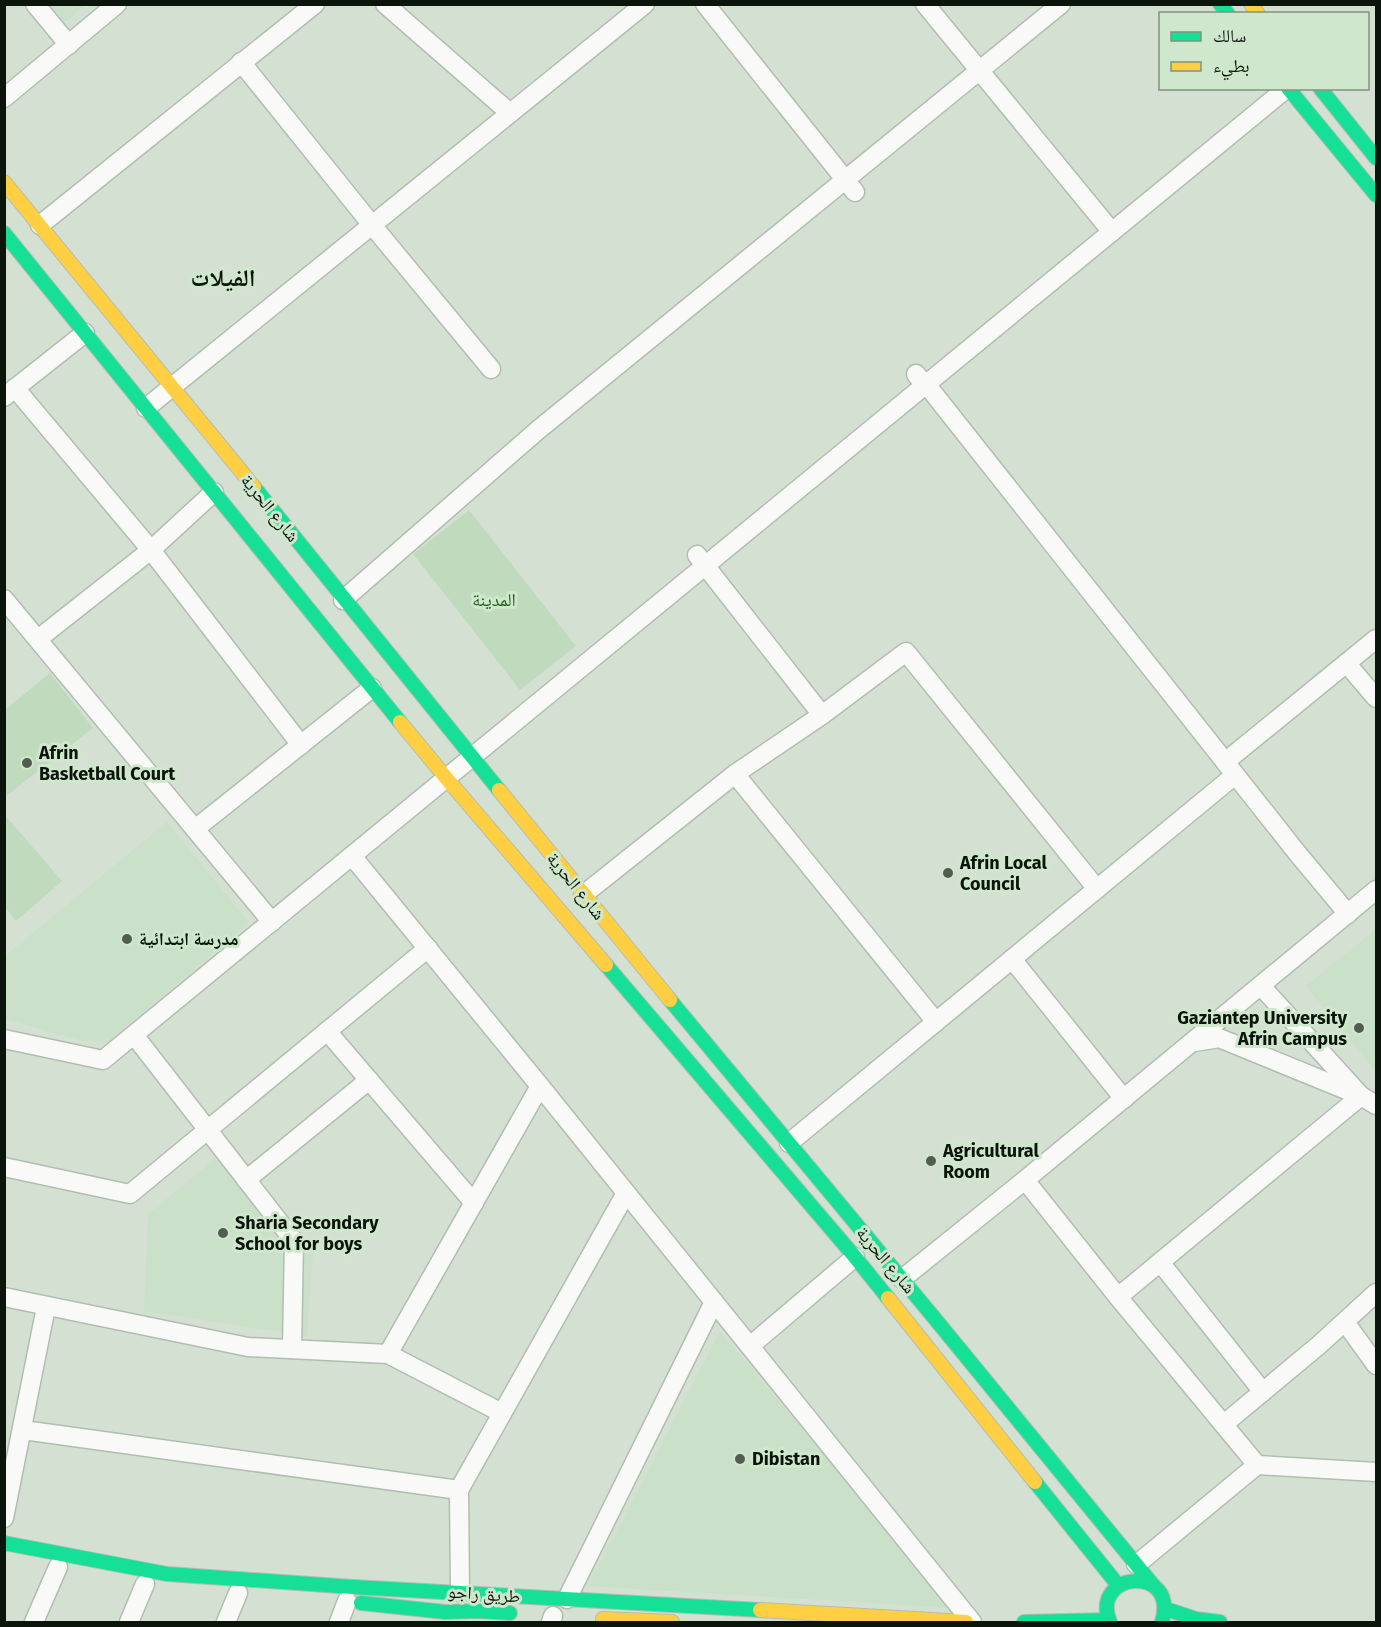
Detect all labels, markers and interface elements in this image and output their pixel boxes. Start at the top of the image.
legend [1159,12,1369,90]
text: سالك [1213,25,1246,47]
text: بطيء [1213,55,1250,81]
district label: الفيلات [190,264,256,292]
street label: شارع الحرية [236,470,304,546]
park label: المدينة [472,589,516,611]
place label: Afrin Basketball Court [38,742,176,785]
marker: Afrin Basketball Court [20,756,34,770]
street label: شارع الحرية [542,848,610,924]
place label: Afrin Local Council [959,852,1047,895]
marker: Afrin Local Council [941,866,955,880]
place label: مدرسة ابتدائية [139,928,239,950]
marker: مدرسة ابتدائية [120,932,134,946]
place label: Gaziantep University Afrin Campus [1177,1007,1348,1050]
marker: Gaziantep University Afrin Campus [1352,1021,1366,1035]
place label: Agricultural Room [942,1140,1039,1183]
marker: Agricultural Room [924,1154,938,1168]
place label: Sharia Secondary School for boys [235,1212,379,1255]
street label: شارع الحرية [852,1222,920,1298]
marker: Sharia Secondary School for boys [216,1226,230,1240]
place label: Dibistan [752,1448,820,1470]
marker: Dibistan [733,1452,747,1466]
street label: طريق راجو [447,1580,521,1608]

